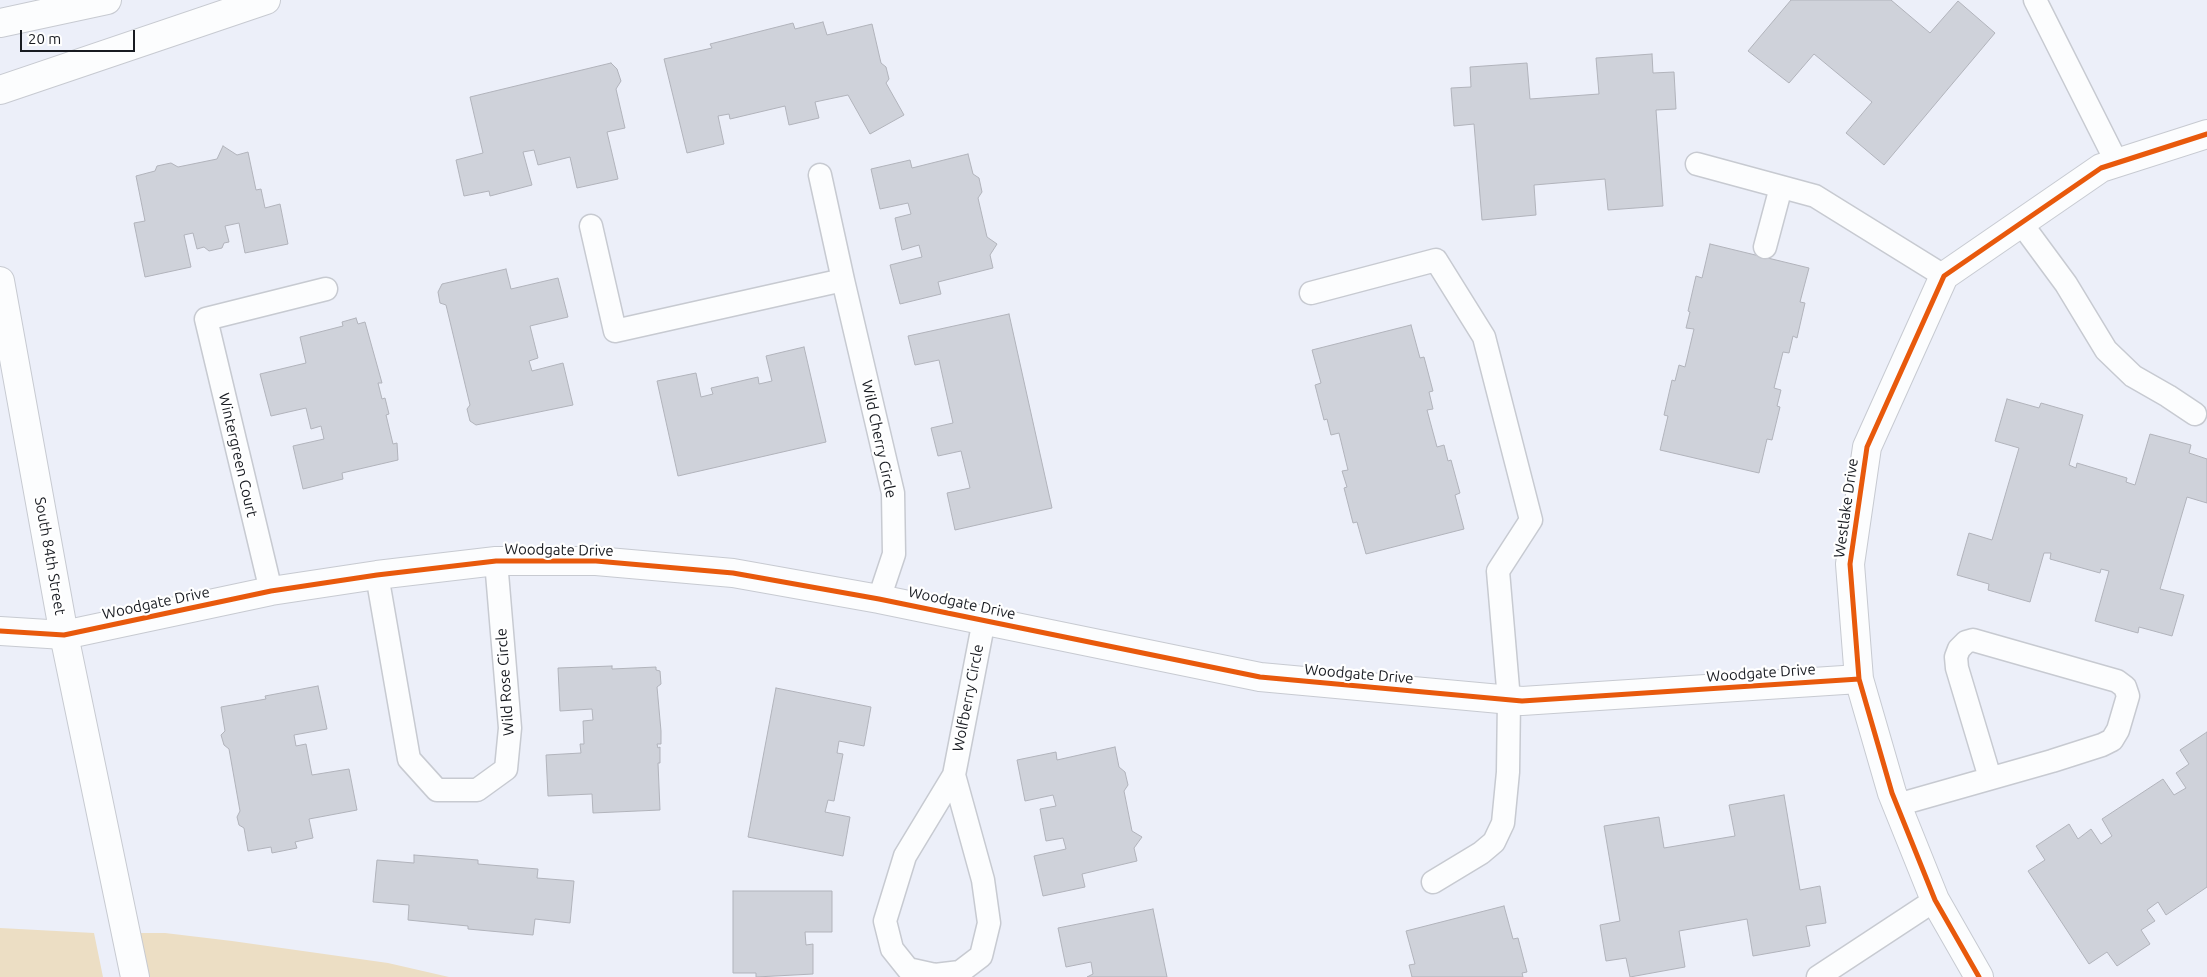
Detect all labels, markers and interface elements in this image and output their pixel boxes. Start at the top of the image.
scale bar [22,20,138,52]
text: 20 m [28,30,61,47]
street label: Wild Cherry Circle [858,378,900,500]
street label: Wintergreen Court [215,391,261,519]
street label: Westlake Drive [1830,457,1862,559]
street label: South 84th Street [31,495,69,617]
street label: Woodgate Drive [504,540,614,560]
street label: Woodgate Drive [101,583,211,623]
street label: Woodgate Drive [907,583,1017,623]
street label: Wild Rose Circle [492,628,518,736]
street label: Wolfberry Circle [949,643,987,753]
street label: Woodgate Drive [1304,660,1414,688]
street label: Woodgate Drive [1706,660,1816,686]

